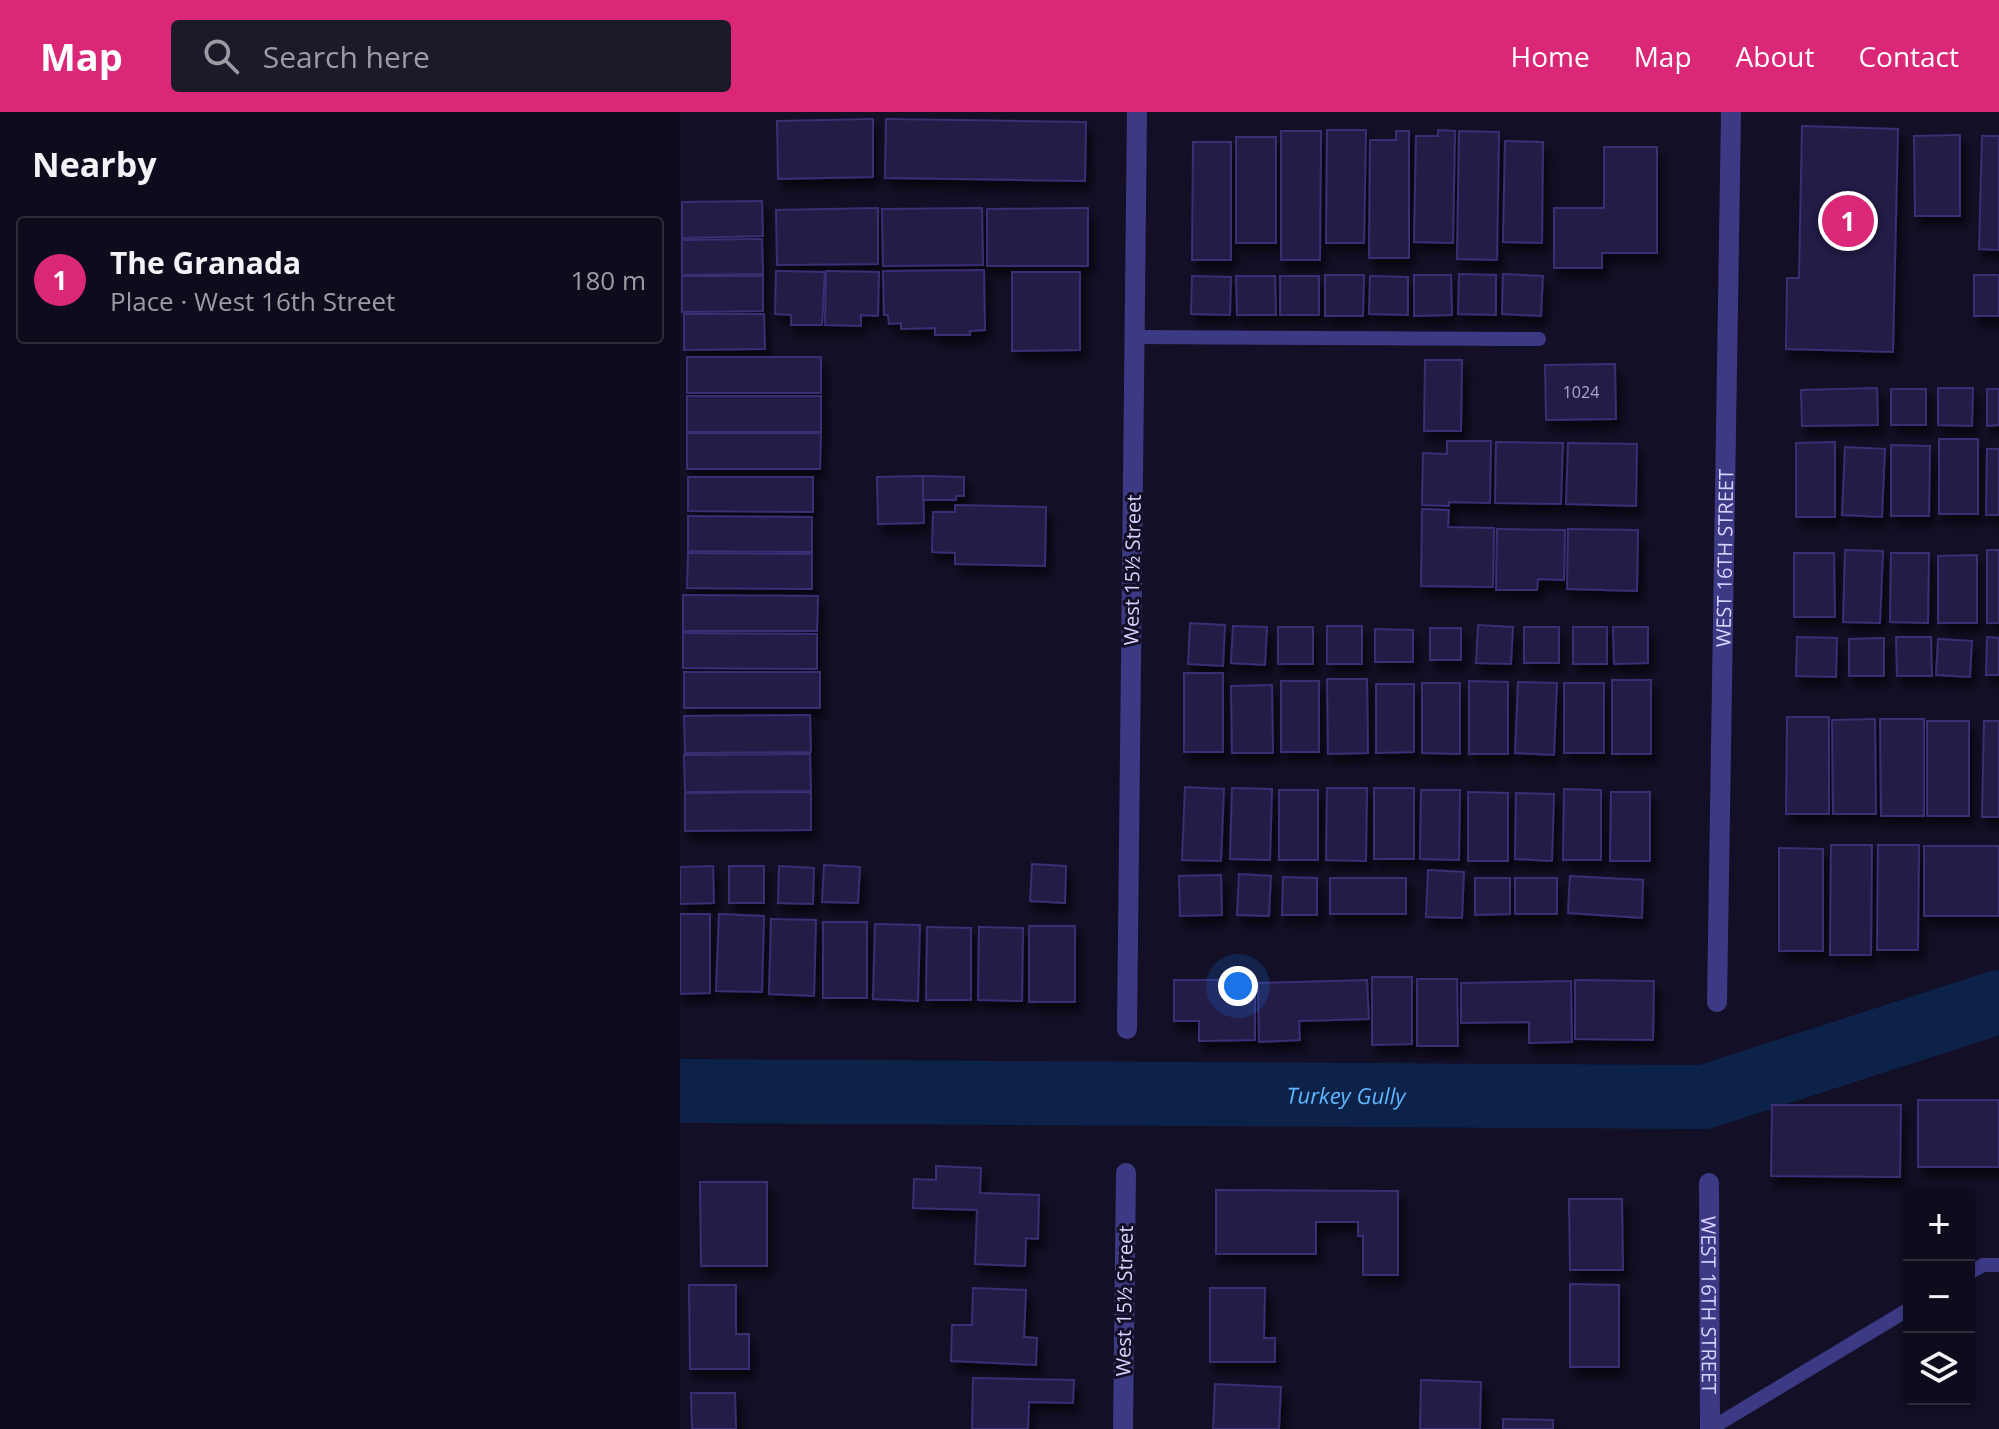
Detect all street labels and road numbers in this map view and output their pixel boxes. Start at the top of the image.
street label: WEST 16TH STREET [1709,469,1739,647]
street label: West 15½ Street [1117,494,1147,646]
street label: WEST 16TH STREET [1696,1216,1723,1394]
street label: West 15½ Street [1109,1225,1139,1377]

